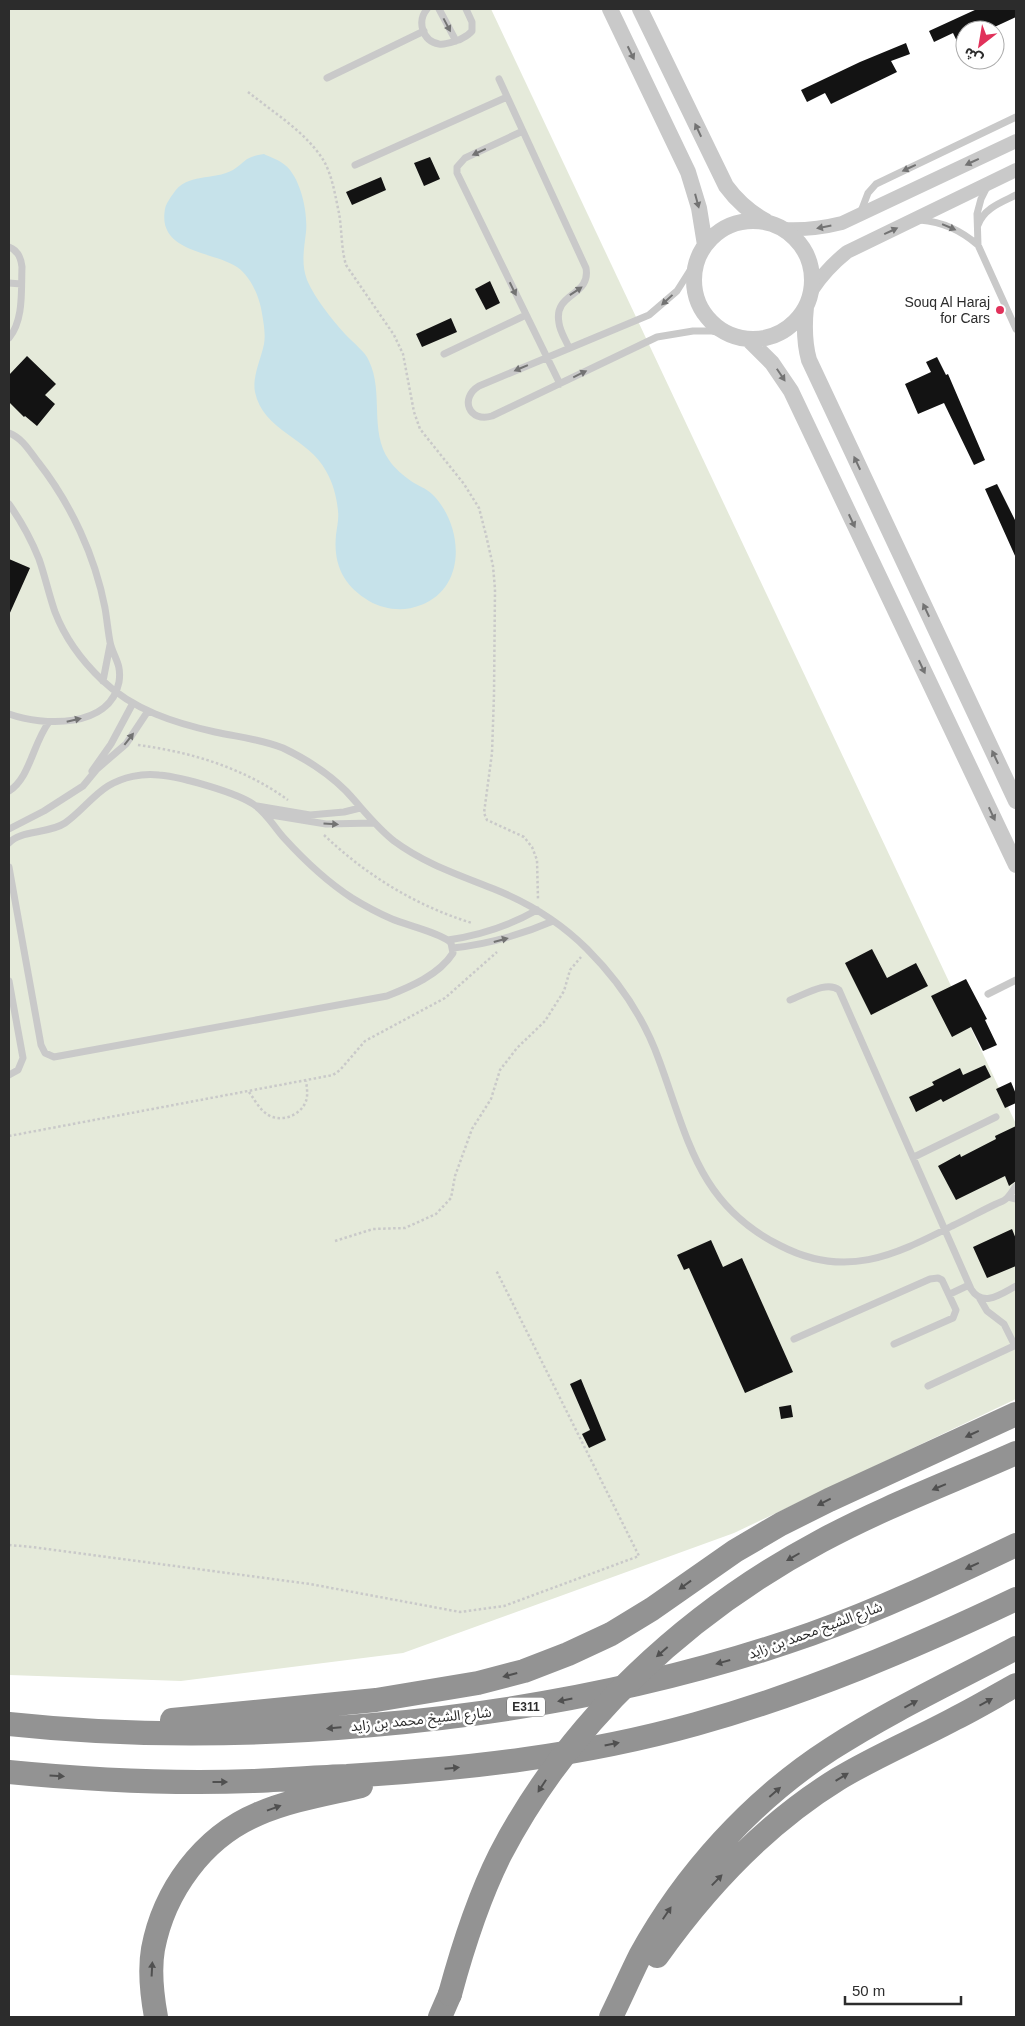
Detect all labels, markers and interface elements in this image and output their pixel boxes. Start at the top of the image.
one-way arrow [443,17,451,32]
north arrow [955,20,1005,70]
text: ش [961,44,986,68]
one-way arrow [627,46,635,60]
one-way arrow [694,123,702,137]
one-way arrow [472,148,486,156]
one-way arrow [965,158,979,166]
one-way arrow [902,164,916,172]
one-way arrow [693,193,701,208]
one-way arrow [816,223,831,231]
one-way arrow [942,223,956,231]
one-way arrow [884,227,898,235]
one-way arrow [509,282,517,296]
one-way arrow [569,286,583,296]
one-way arrow [662,294,674,306]
place label: Souq Al Haraj for Cars [904,294,990,326]
marker: Souq Al Haraj for Cars [994,304,1006,316]
one-way arrow [514,365,528,373]
one-way arrow [776,368,785,382]
one-way arrow [573,370,587,378]
one-way arrow [852,456,860,470]
one-way arrow [848,513,857,528]
one-way arrow [922,603,930,617]
one-way arrow [918,660,926,674]
one-way arrow [66,716,81,724]
one-way arrow [124,733,135,746]
one-way arrow [991,750,999,764]
one-way arrow [988,807,996,821]
one-way arrow [323,820,339,828]
one-way arrow [494,935,509,943]
one-way arrow [965,1431,979,1439]
one-way arrow [932,1483,946,1491]
one-way arrow [817,1498,831,1506]
one-way arrow [786,1553,801,1561]
one-way arrow [965,1562,979,1570]
one-way arrow [678,1580,692,1590]
street label: شارع الشيخ محمد بن زايد [746,1598,885,1665]
one-way arrow [656,1646,668,1658]
one-way arrow [715,1658,730,1666]
one-way arrow [503,1671,518,1679]
one-way arrow [557,1696,572,1704]
road number: E311 [507,1698,545,1716]
one-way arrow [979,1698,994,1706]
one-way arrow [903,1700,918,1708]
street label: شارع الشيخ محمد بن زايد [350,1704,493,1737]
one-way arrow [326,1725,342,1733]
one-way arrow [605,1740,620,1748]
one-way arrow [444,1764,460,1772]
one-way arrow [50,1773,66,1781]
one-way arrow [836,1773,849,1782]
one-way arrow [212,1778,228,1786]
one-way arrow [537,1779,546,1792]
one-way arrow [768,1786,780,1798]
one-way arrow [267,1804,282,1812]
one-way arrow [711,1874,723,1886]
one-way arrow [662,1906,672,1920]
one-way arrow [148,1961,156,1977]
scale bar [845,1974,961,2006]
text: 50 m [852,1982,885,1999]

